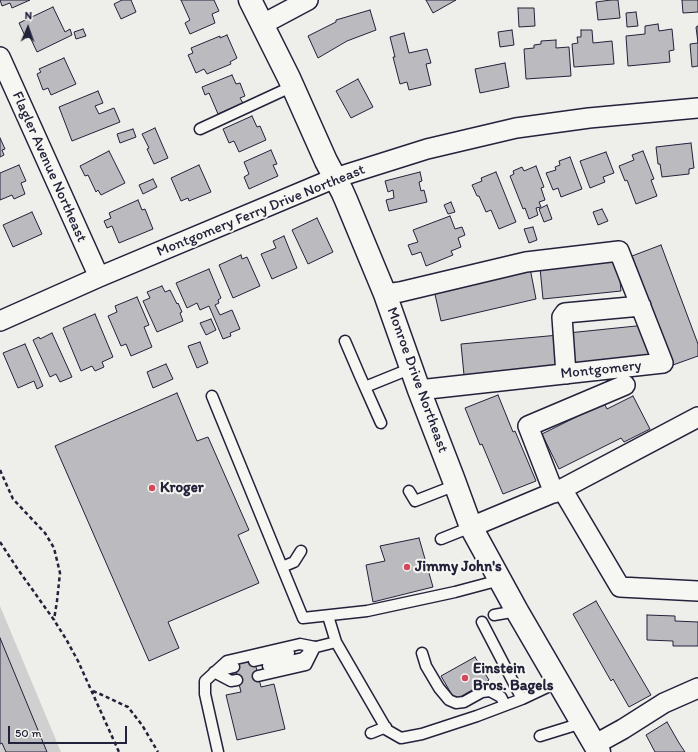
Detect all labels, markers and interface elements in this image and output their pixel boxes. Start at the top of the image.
north arrow [8,8,48,48]
text: N [24,9,32,22]
street label: Flagler Avenue Northeast [8,89,90,245]
street label: Montgomery Ferry Drive Northeast [154,161,368,261]
street label: Monroe Drive Northeast [382,305,452,455]
street label: Montgomery [560,357,642,383]
place label: Kroger [160,479,204,497]
marker: Kroger [147,483,157,493]
place label: Jimmy John's [415,558,502,576]
marker: Jimmy John's [402,562,412,572]
place label: Einstein Bros. Bagels [473,660,553,695]
marker: Einstein Bros. Bagels [460,673,470,683]
scale bar [10,718,129,744]
text: 50 m [15,726,41,740]

